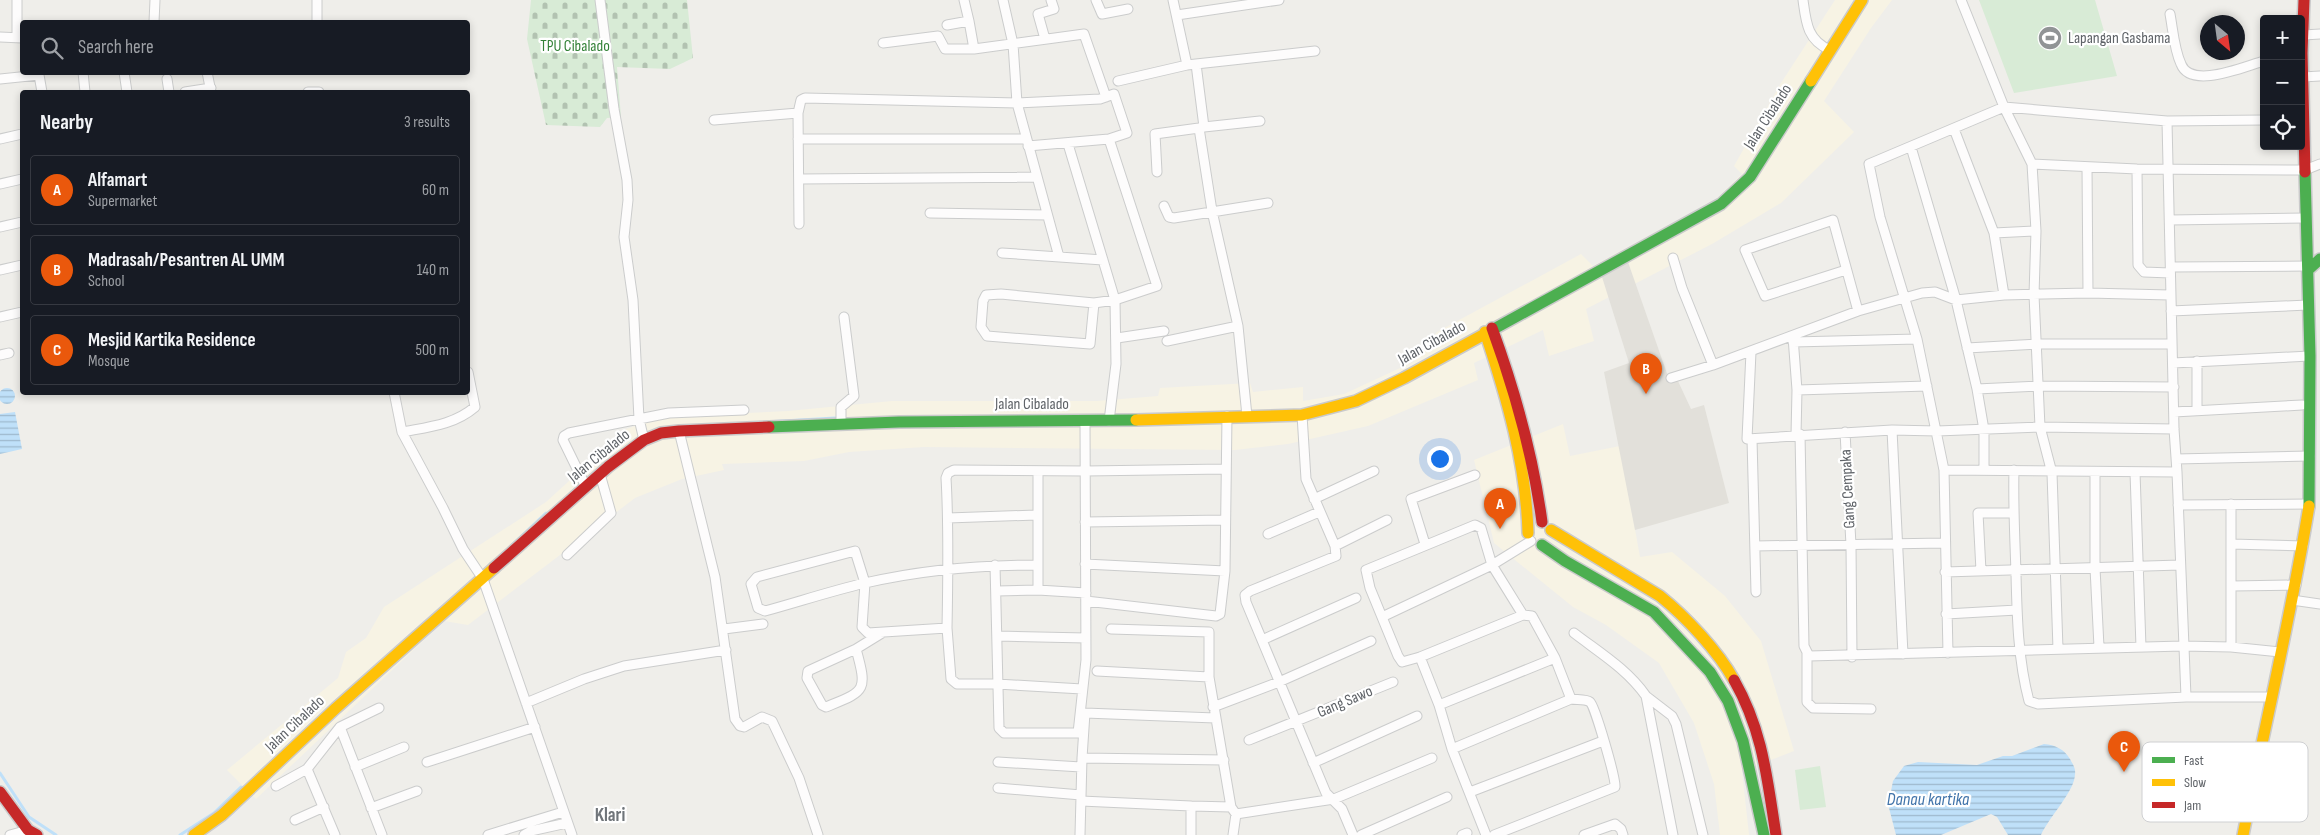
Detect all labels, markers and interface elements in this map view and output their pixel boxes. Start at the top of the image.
north arrow [2200,15,2245,60]
map controls [2260,15,2305,150]
button: + [2260,15,2305,60]
search box [20,20,470,75]
sports icon: Lapangan Gasbama [2037,25,2063,51]
place label: Lapangan Gasbama [2068,29,2170,48]
icon: search [38,34,66,62]
text: Search here [78,36,154,59]
park label: TPU Cibalado [540,37,610,56]
button: − [2260,60,2305,105]
street label: Jalan Cibalado [1739,81,1796,154]
button: locate [2260,105,2305,150]
text: Nearby [40,110,93,135]
text: 3 results [404,113,450,132]
text: Alfamart [88,169,147,192]
text: A [53,181,61,200]
text: 60 m [422,181,449,200]
text: Supermarket [88,192,157,211]
text: Madrasah/Pesantren AL UMM [88,249,285,272]
text: B [53,261,61,280]
text: 140 m [417,261,449,280]
text: School [88,272,124,291]
street label: Jalan Cibalado [1394,317,1469,370]
text: Mesjid Kartika Residence [88,329,256,352]
text: C [53,341,61,360]
text: 500 m [415,341,449,360]
text: Mosque [88,352,130,371]
pin: B [1630,353,1662,394]
street label: Jalan Cibalado [994,395,1069,414]
street label: Jalan Cibalado [564,425,634,487]
your location [1427,446,1453,472]
street label: Gang Cempaka [1836,449,1860,529]
pin: A [1484,488,1516,529]
street label: Gang Sawo [1314,682,1376,722]
street label: Jalan Cibalado [261,692,329,757]
pin: C [2108,731,2140,772]
legend [2142,742,2308,822]
text: Fast [2184,752,2204,769]
text: Slow [2184,774,2206,791]
water label: Danau kartika [1887,789,1970,810]
text: Jam [2183,797,2201,814]
district label: Klari [595,804,625,827]

